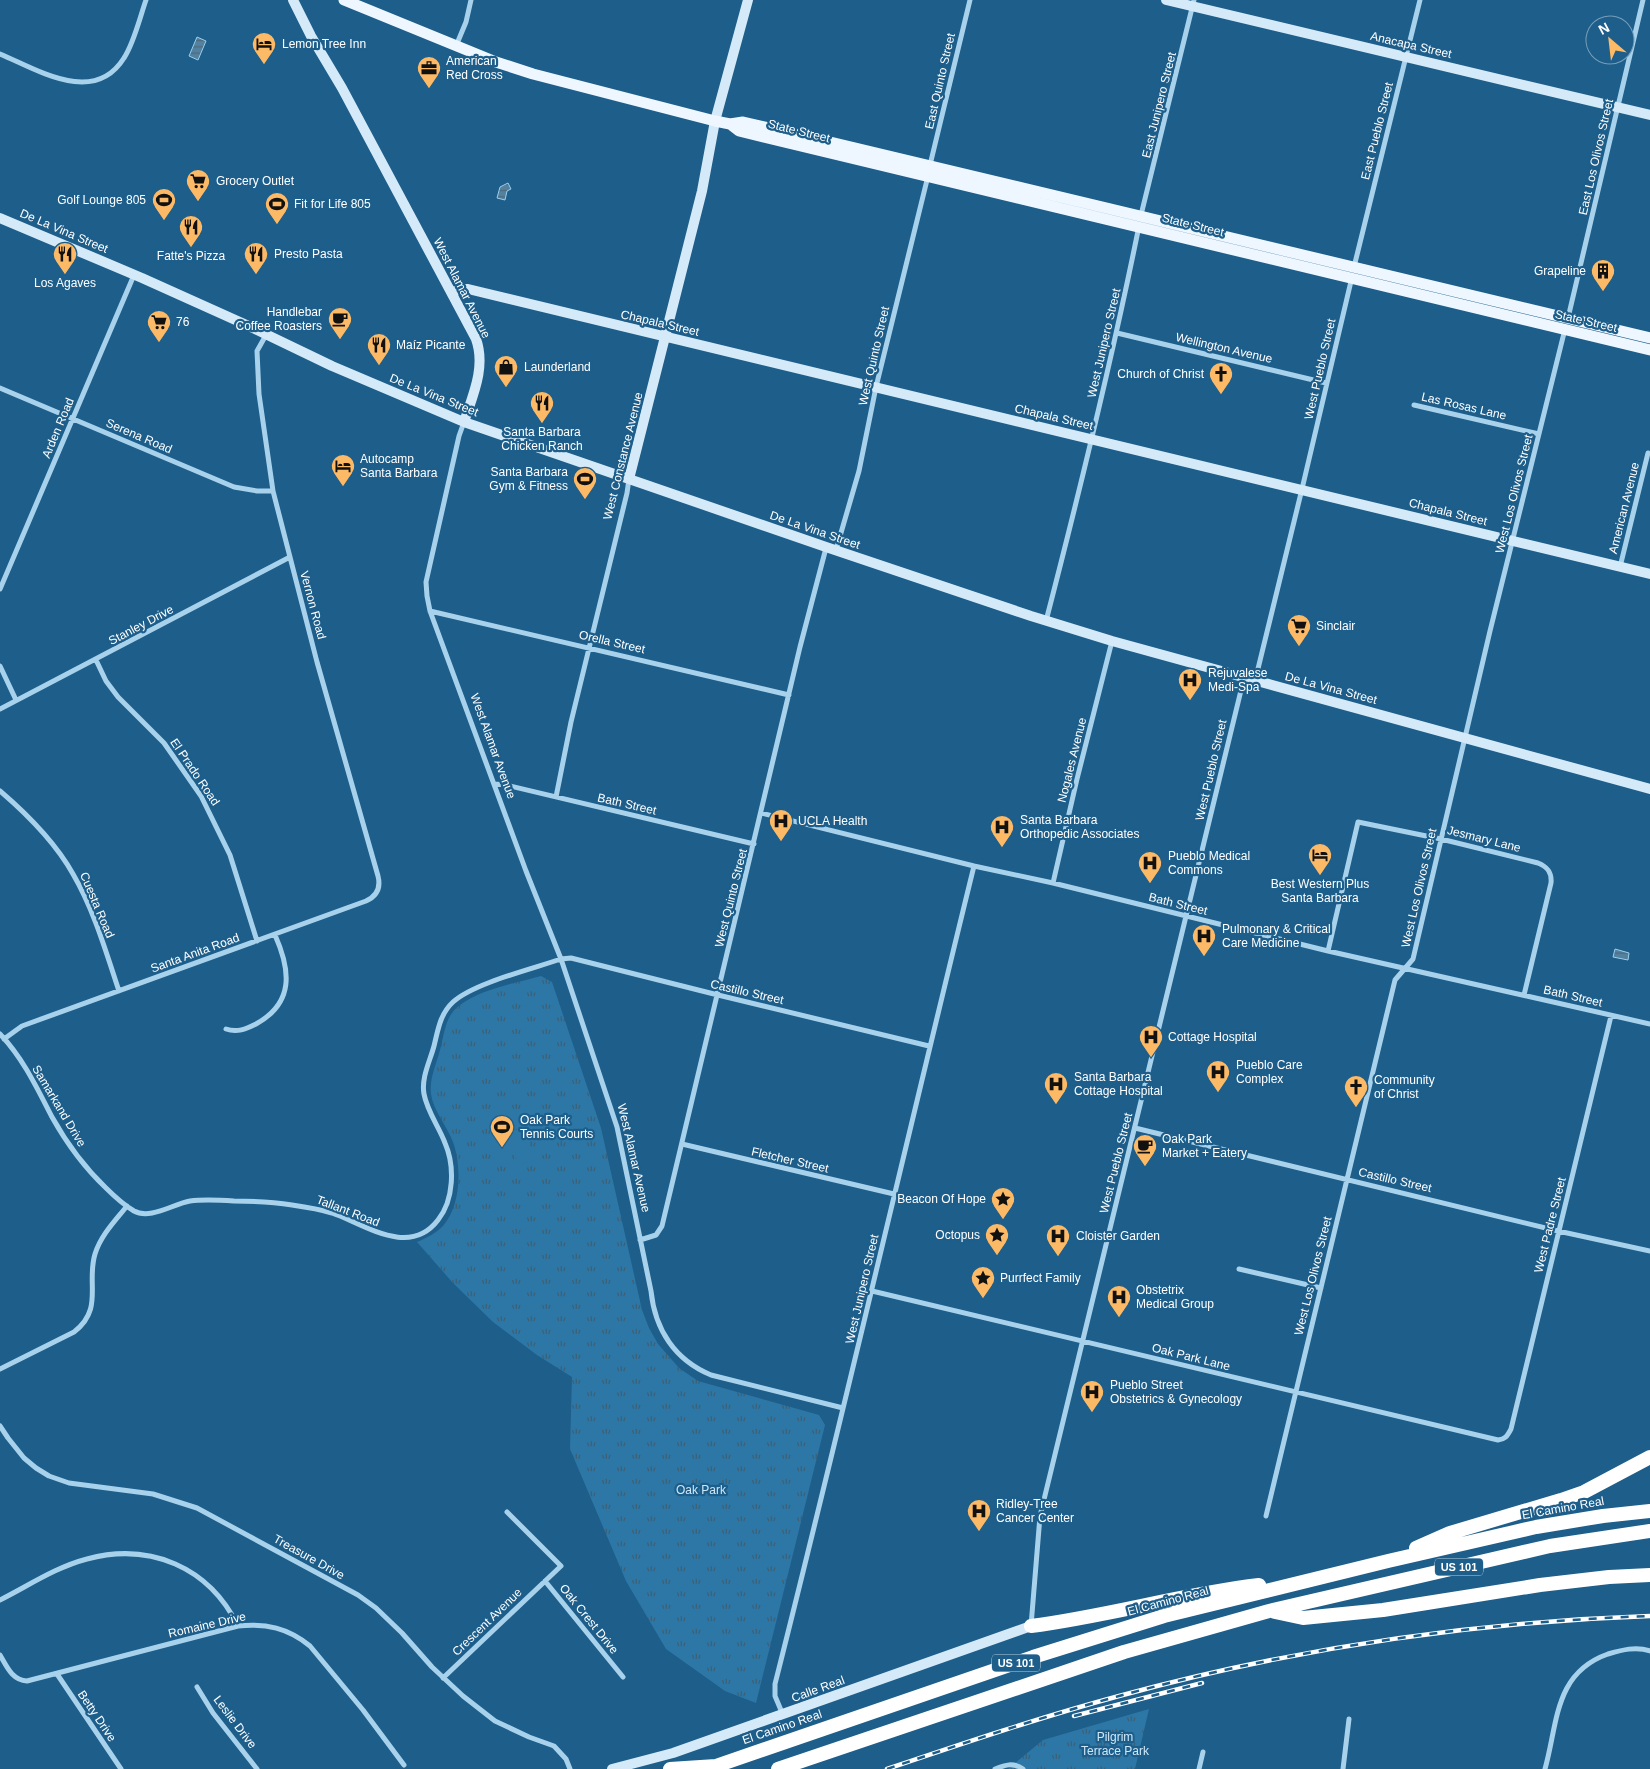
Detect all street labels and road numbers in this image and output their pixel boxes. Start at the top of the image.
street label: Anacapa Street [1369,29,1454,61]
street label: East Quinto Street [922,31,958,130]
street label: East Junipero Street [1139,50,1179,159]
street label: East Pueblo Street [1358,80,1396,181]
street label: East Los Olivos Street [1576,97,1616,216]
street label: State Street [767,117,832,146]
street label: De La Vina Street [18,206,111,256]
street label: State Street [1161,211,1226,240]
street label: West Alamar Avenue [431,235,494,341]
street label: West Junipero Street [1085,286,1124,399]
street label: West Quinto Street [856,304,892,407]
street label: Chapala Street [619,307,701,339]
street label: State Street [1554,307,1619,335]
street label: West Pueblo Street [1302,317,1339,421]
street label: Wellington Avenue [1174,330,1274,366]
street label: De La Vina Street [388,371,481,419]
street label: Las Rosas Lane [1420,389,1508,423]
street label: West Constance Avenue [600,390,646,521]
street label: Arden Road [39,396,77,460]
street label: Chapala Street [1013,401,1095,433]
street label: Serena Road [104,416,174,456]
street label: West Los Olivos Street [1492,433,1536,555]
street label: American Avenue [1606,460,1642,555]
street label: Chapala Street [1407,496,1489,529]
street label: De La Vina Street [768,508,863,552]
street label: Vernon Road [297,569,329,641]
street label: Stanley Drive [106,602,176,648]
street label: Orella Street [578,628,647,657]
street label: De La Vina Street [1284,669,1379,707]
street label: West Alamar Avenue [467,691,519,801]
street label: Nogales Avenue [1055,716,1089,804]
street label: West Pueblo Street [1193,718,1230,822]
street label: El Prado Road [167,736,223,808]
street label: Bath Street [596,790,658,818]
street label: Jesmary Lane [1446,823,1523,855]
street label: West Los Olivos Street [1398,826,1440,949]
street label: West Quinto Street [712,847,750,949]
street label: Cuesta Road [77,870,117,940]
street label: Bath Street [1147,890,1209,918]
street label: Santa Anita Road [149,930,241,976]
street label: Castillo Street [709,977,786,1007]
street label: Bath Street [1542,982,1604,1010]
street label: Samarkand Drive [29,1063,89,1150]
street label: West Alamar Avenue [615,1102,653,1214]
street label: West Pueblo Street [1097,1111,1135,1215]
street label: Fletcher Street [750,1144,831,1176]
street label: Castillo Street [1357,1165,1434,1195]
street label: West Padre Street [1531,1175,1569,1274]
street label: Tallant Road [314,1193,382,1229]
street label: West Los Olivos Street [1291,1215,1335,1337]
street label: West Junipero Street [843,1232,882,1345]
street label: Oak Park Lane [1150,1341,1232,1374]
street label: El Camino Real [1521,1494,1605,1522]
street label: Treasure Drive [271,1532,347,1582]
road number: US 101 [1435,1558,1483,1575]
street label: Oak Crest Drive [557,1581,621,1657]
street label: El Camino Real [1126,1583,1210,1619]
street label: Crescent Avenue [449,1585,525,1659]
street label: Romaine Drive [167,1609,248,1641]
road number: US 101 [992,1655,1040,1672]
street label: Calle Real [790,1673,846,1705]
street label: Betty Drive [75,1688,119,1745]
street label: Leslie Drive [211,1693,260,1752]
street label: El Camino Real [740,1707,824,1747]

